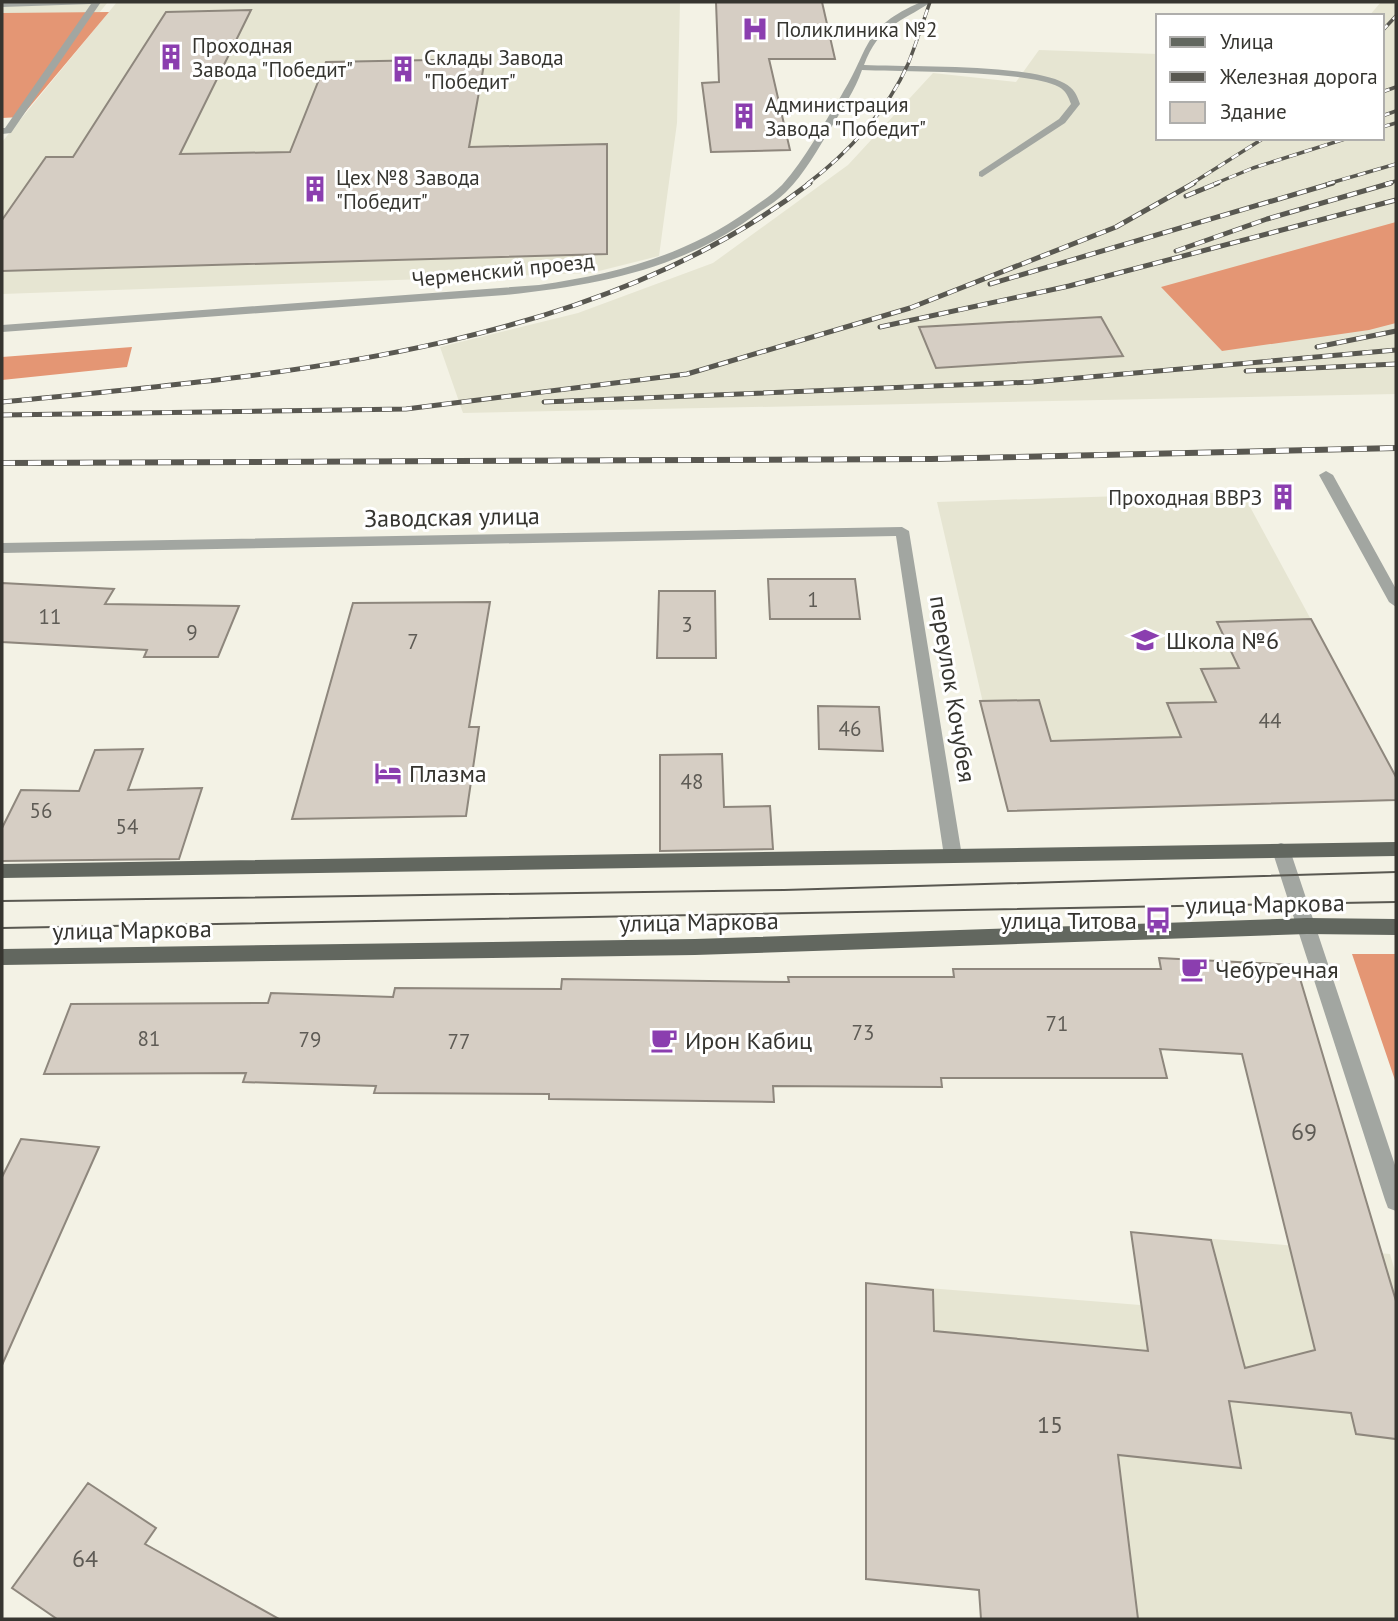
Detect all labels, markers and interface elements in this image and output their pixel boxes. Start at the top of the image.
hospital icon: Поликлиника №2 [740,14,770,44]
legend [1156,14,1384,140]
place label: Поликлиника №2 [776,16,938,43]
text: Улица [1220,28,1274,55]
place label: Проходная Завода "Победит" [192,32,353,83]
building icon: Проходная Завода "Победит" [156,42,186,72]
place label: Склады Завода "Победит" [424,44,564,95]
building icon: Склады Завода "Победит" [388,54,418,84]
text: Железная дорога [1219,63,1378,90]
place label: Администрация Завода "Победит" [765,91,926,142]
text: Здание [1220,98,1287,125]
building icon: Администрация Завода "Победит" [729,101,759,131]
place label: Цех №8 Завода "Победит" [336,164,480,215]
building icon: Цех №8 Завода "Победит" [300,174,330,204]
street label: Черменский проезд [410,247,596,293]
building icon: Проходная ВВРЗ [1268,482,1298,512]
place label: Проходная ВВРЗ [1108,484,1262,511]
street label: Заводская улица [364,500,540,534]
house number: 1 [807,586,819,613]
street label: переулок Кочубея [923,593,983,785]
house number: 11 [39,603,61,630]
house number: 3 [681,611,693,638]
house number: 9 [186,619,198,646]
school or university icon: Школа №6 [1130,625,1160,655]
place label: Школа №6 [1166,625,1279,656]
house number: 7 [407,628,419,655]
house number: 44 [1259,707,1281,734]
house number: 46 [839,715,861,742]
hotel icon: Плазма [373,758,403,788]
place label: Плазма [409,758,487,789]
house number: 48 [681,768,703,795]
house number: 56 [30,797,52,824]
house number: 54 [116,813,138,840]
street label: улица Маркова [1185,887,1345,921]
street label: улица Маркова [619,905,779,939]
place label: улица Титова [1001,905,1137,936]
bus stop icon: улица Титова [1143,905,1173,935]
street label: улица Маркова [52,913,212,947]
cafe icon: Чебуречная [1179,954,1209,984]
place label: Чебуречная [1215,954,1339,985]
house number: 71 [1046,1010,1068,1037]
house number: 73 [852,1019,874,1046]
house number: 81 [138,1025,160,1052]
cafe icon: Ирон Кабиц [649,1025,679,1055]
place label: Ирон Кабиц [685,1025,812,1056]
house number: 79 [299,1026,321,1053]
house number: 77 [448,1028,470,1055]
house number: 69 [1291,1116,1317,1147]
house number: 15 [1037,1409,1063,1440]
house number: 64 [72,1543,98,1574]

